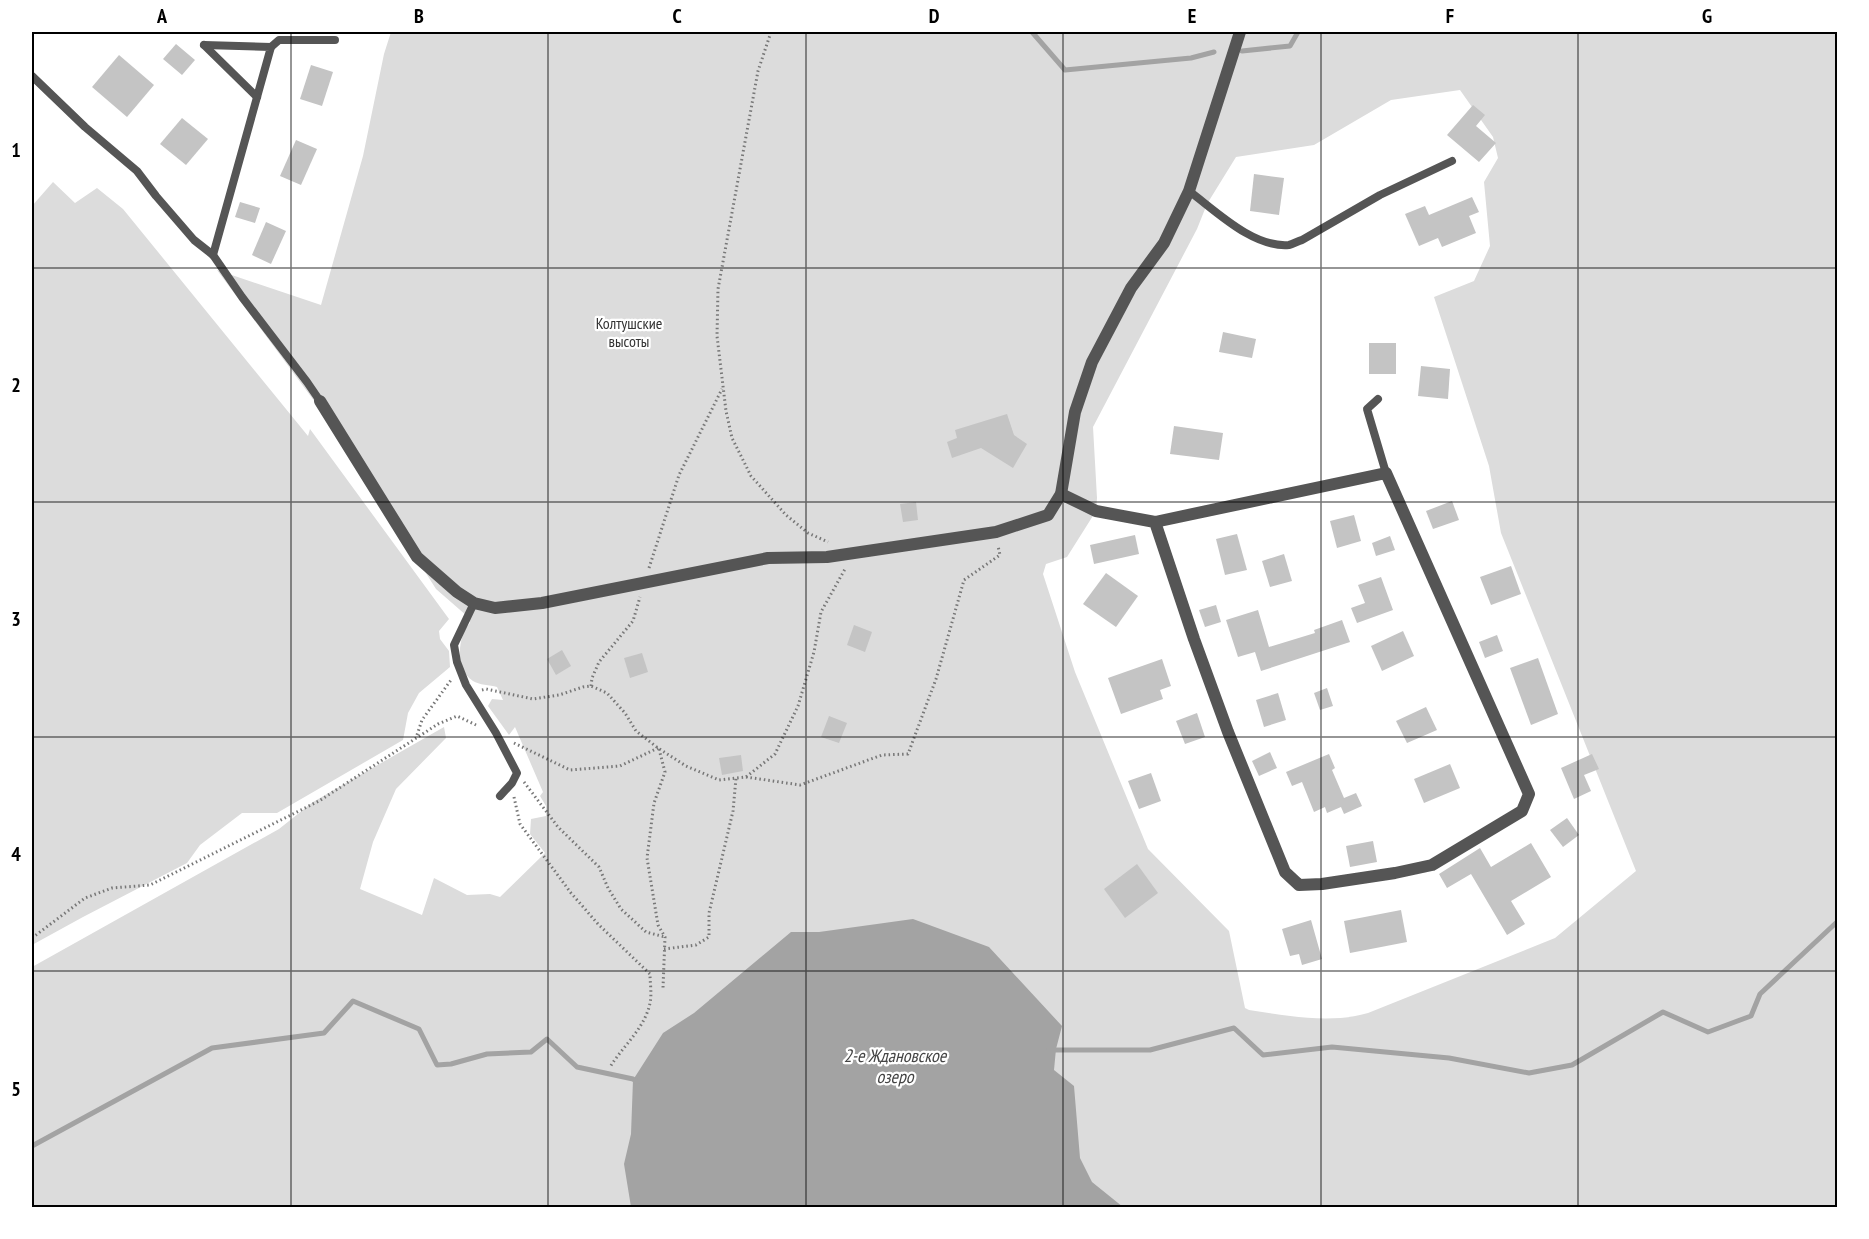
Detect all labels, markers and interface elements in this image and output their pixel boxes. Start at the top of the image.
text: A [156,3,168,29]
text: B [414,3,424,29]
text: C [672,3,682,29]
text: D [929,3,940,29]
text: E [1188,3,1196,29]
text: F [1446,3,1454,29]
text: G [1702,3,1712,29]
text: 1 [11,137,21,163]
park label: Колтушские высоты [596,313,662,351]
text: 2 [11,372,21,398]
text: 3 [11,606,21,632]
text: 4 [11,841,21,867]
water label: 2-е Ждановское озеро [844,1044,948,1088]
text: 5 [11,1076,21,1102]

